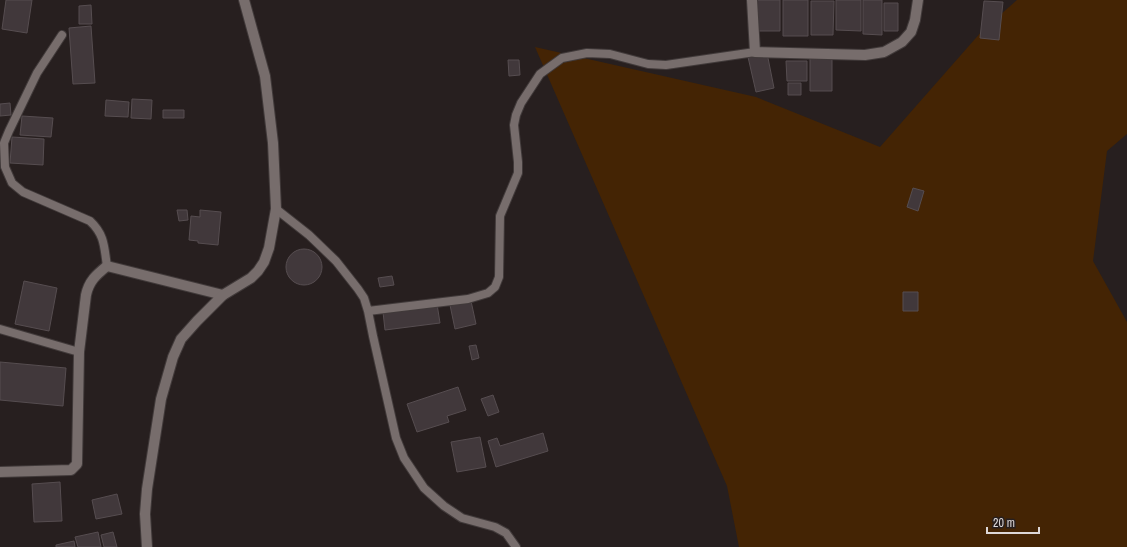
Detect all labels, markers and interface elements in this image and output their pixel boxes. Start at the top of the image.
scale bar [987,509,1039,535]
text: 20 m [993,515,1015,531]

